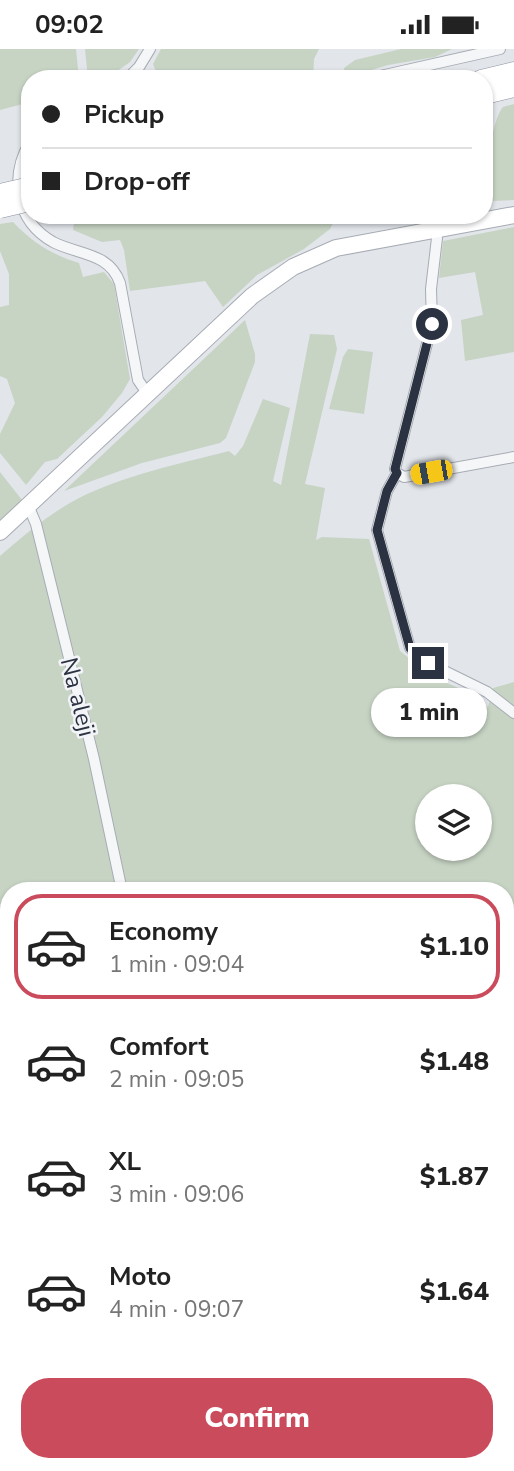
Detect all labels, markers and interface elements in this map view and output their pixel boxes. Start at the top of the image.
text: 09:02 [35,7,104,42]
text: Pickup [84,97,164,132]
text: Drop-off [84,164,190,199]
route start [416,308,448,340]
car [409,458,454,486]
route end [412,647,444,679]
street label: Na aleji [53,654,103,740]
callout: 1 min [370,687,486,737]
text: 1 min [399,697,459,728]
map controls [415,784,492,861]
button: layers [415,784,492,861]
text: Economy [109,914,218,949]
icon: car [25,915,88,978]
text: $1.10 [420,929,489,964]
text: 1 min · 09:04 [109,949,244,980]
text: Comfort [109,1029,209,1064]
icon: car [25,1030,88,1093]
text: $1.48 [420,1044,489,1079]
text: 2 min · 09:05 [109,1064,244,1095]
text: XL [109,1144,141,1179]
icon: car [25,1145,88,1208]
text: $1.87 [420,1159,489,1194]
text: 3 min · 09:06 [109,1179,244,1210]
text: Moto [109,1259,171,1294]
icon: car [25,1260,88,1323]
text: $1.64 [420,1274,489,1309]
text: 4 min · 09:07 [109,1294,244,1325]
button: Confirm [21,1378,493,1458]

